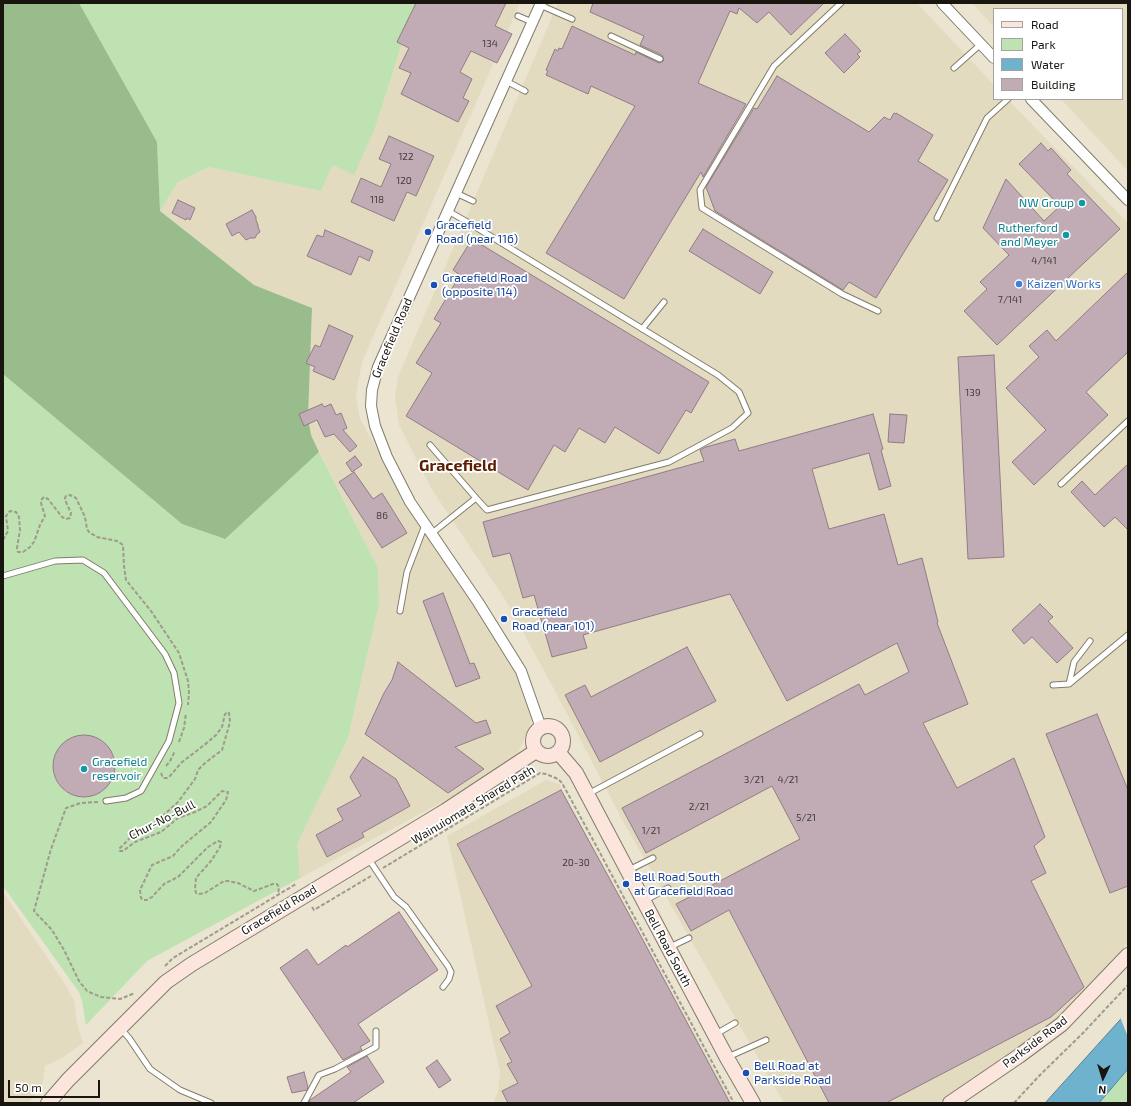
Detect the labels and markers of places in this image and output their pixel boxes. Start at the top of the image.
place label: NW Group [1019,196,1074,210]
marker: NW Group [1077,198,1087,208]
place label: Gracefield Road (near 116) [436,218,518,246]
place label: Rutherford and Meyer [998,221,1058,249]
marker: Gracefield Road (near 116) [423,227,433,237]
marker: Rutherford and Meyer [1061,230,1071,240]
place label: Gracefield Road (opposite 114) [442,271,528,299]
place label: Kaizen Works [1027,277,1101,291]
marker: Kaizen Works [1014,279,1024,289]
marker: Gracefield Road (opposite 114) [429,280,439,290]
place label: Gracefield Road (near 101) [512,605,594,633]
marker: Gracefield Road (near 101) [499,614,509,624]
place label: Gracefield reservoir [92,755,147,783]
marker: Gracefield reservoir [79,764,89,774]
place label: Bell Road South at Gracefield Road [634,870,733,898]
marker: Bell Road South at Gracefield Road [621,879,631,889]
place label: Bell Road at Parkside Road [754,1059,831,1087]
marker: Bell Road at Parkside Road [741,1068,751,1078]

